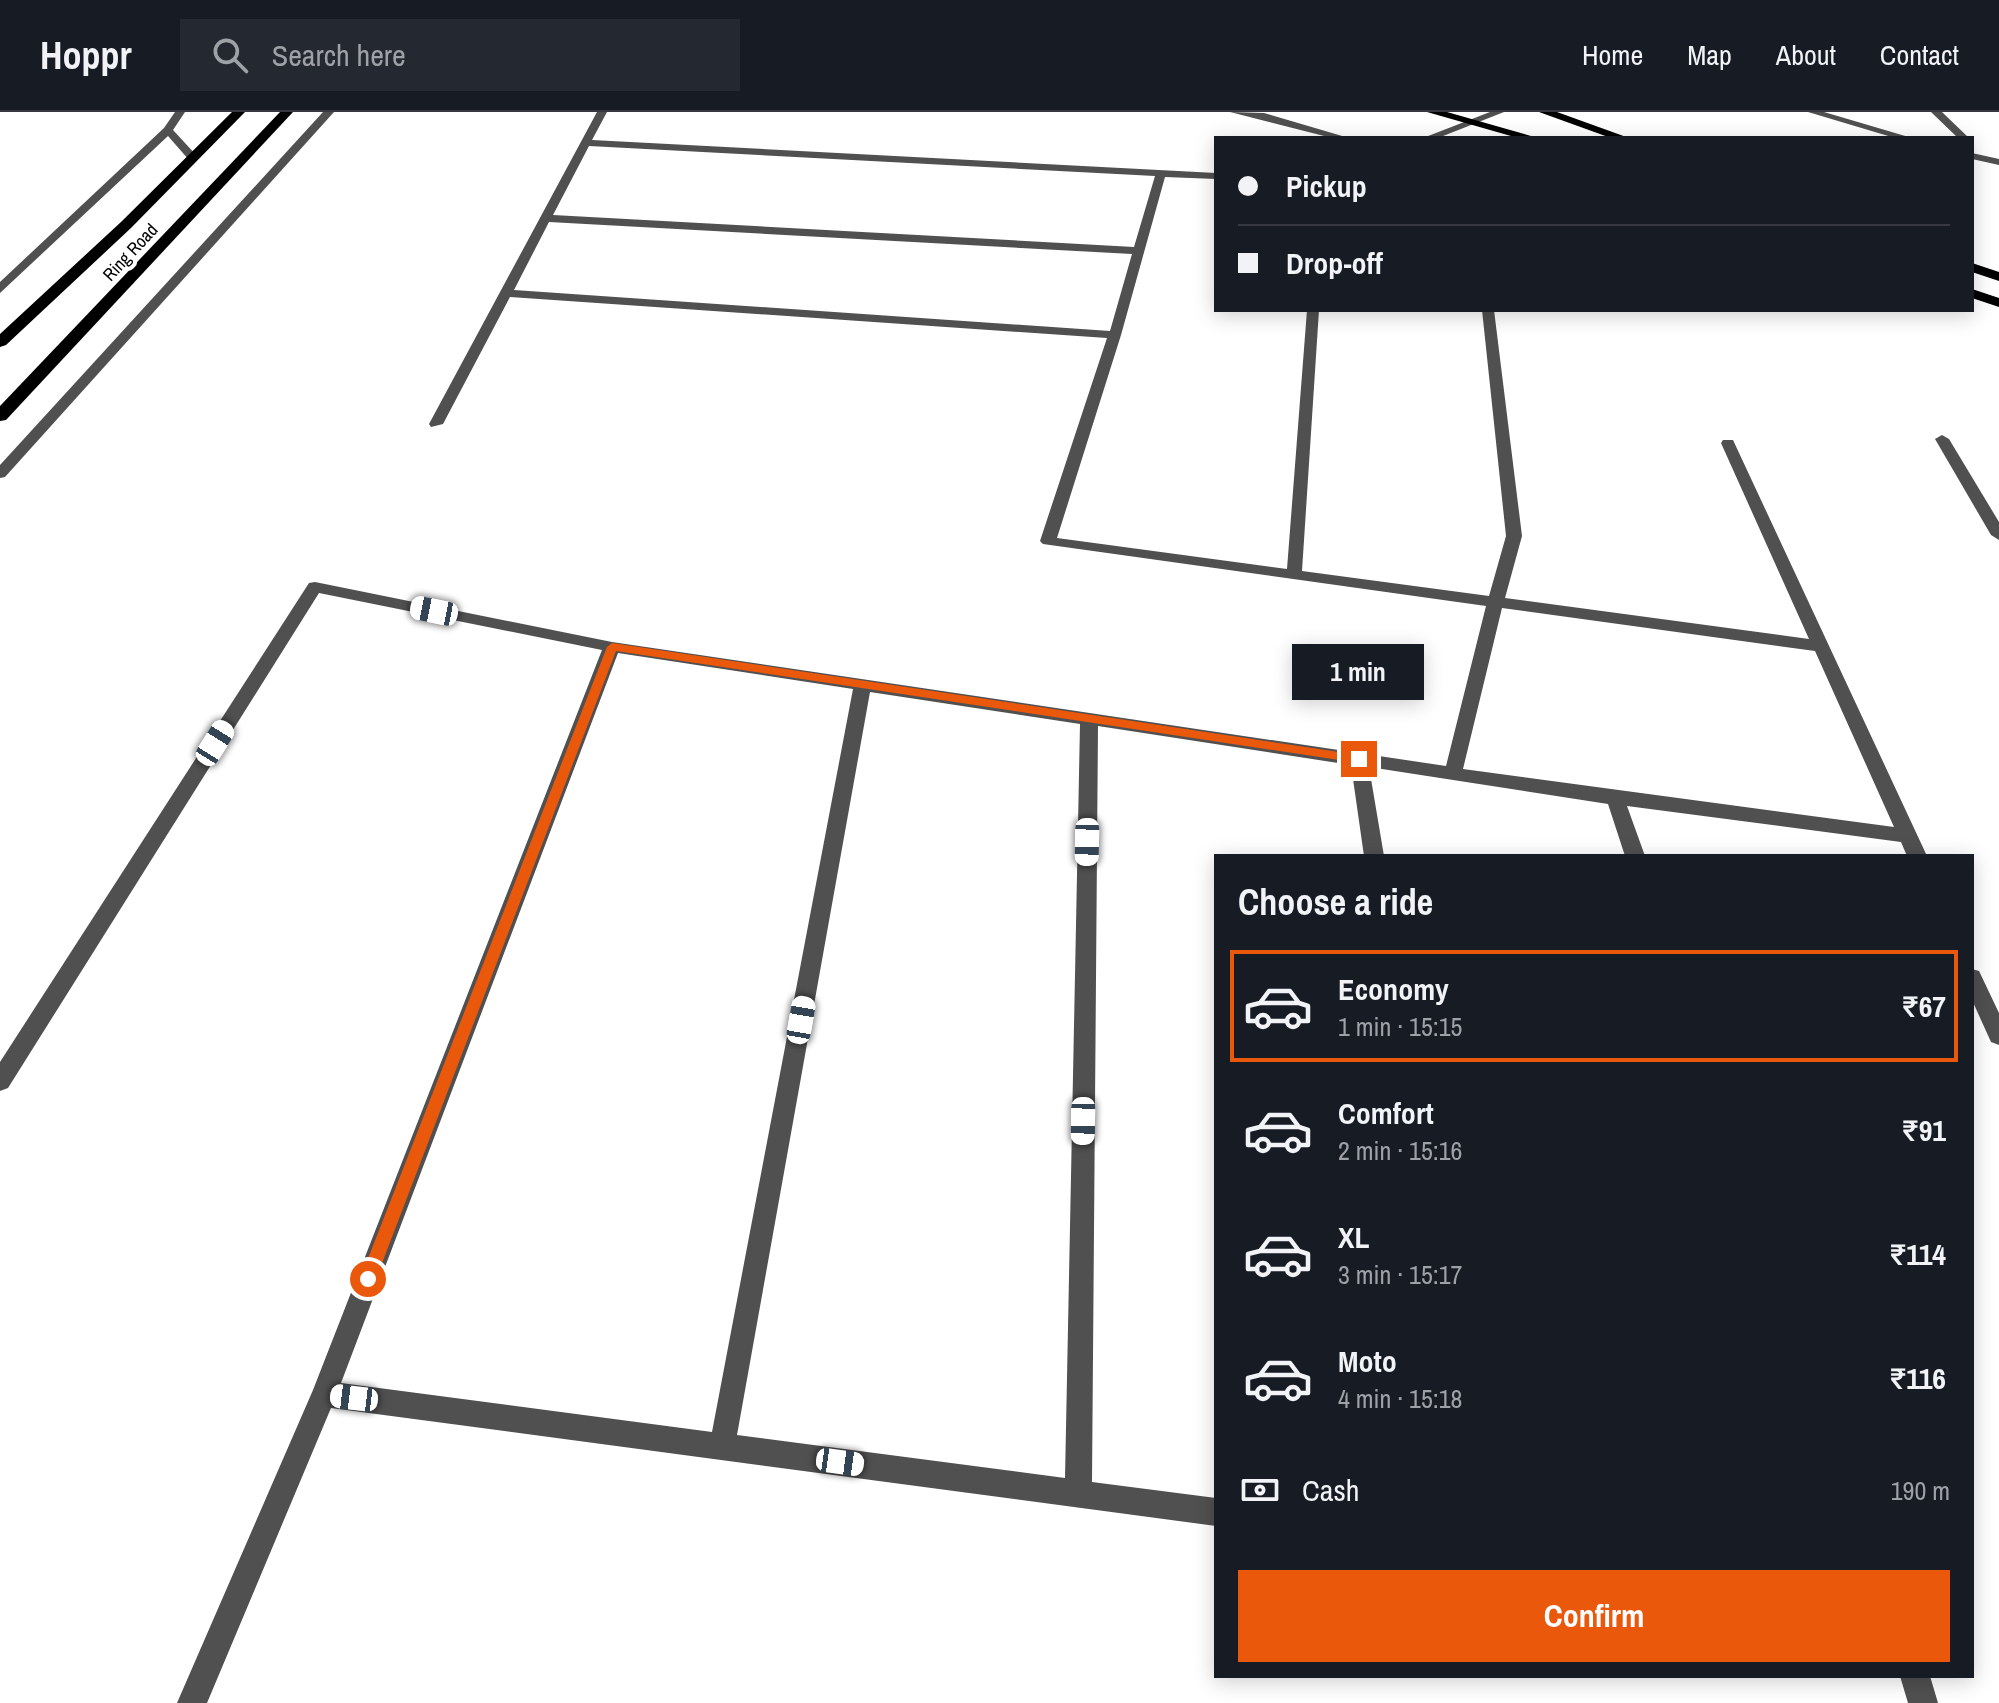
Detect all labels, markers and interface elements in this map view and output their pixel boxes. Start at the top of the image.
search box [180,19,740,91]
text: Hoppr [40,30,132,81]
icon: search [208,33,252,77]
text: Search here [272,35,406,75]
text: Home [1582,36,1643,74]
text: Map [1687,36,1732,74]
text: About [1776,36,1836,74]
text: Contact [1880,36,1959,74]
text: Pickup [1286,166,1367,206]
street label: Ring Road [97,218,163,286]
text: Drop-off [1286,243,1383,283]
car [408,595,460,627]
callout: 1 min [1293,643,1425,699]
text: 1 min [1330,654,1386,689]
car [192,716,238,770]
route end [1341,741,1377,777]
car [1075,818,1099,866]
text: Choose a ride [1238,878,1433,926]
text: Economy [1338,969,1449,1009]
icon: car [1242,970,1314,1042]
text: ₹67 [1901,986,1946,1026]
car [785,994,817,1046]
text: 1 min · 15:15 [1338,1009,1462,1044]
text: Comfort [1338,1093,1434,1133]
icon: car [1242,1094,1314,1166]
car [1071,1097,1095,1145]
text: ₹91 [1901,1110,1946,1150]
text: 2 min · 15:16 [1338,1133,1462,1168]
text: XL [1338,1217,1369,1257]
icon: car [1242,1218,1314,1290]
text: ₹114 [1889,1234,1946,1274]
text: 3 min · 15:17 [1338,1257,1462,1292]
route start [350,1261,386,1297]
text: Moto [1338,1341,1397,1381]
icon: car [1242,1342,1314,1414]
text: ₹116 [1889,1358,1946,1398]
text: 4 min · 15:18 [1338,1381,1462,1416]
car [329,1383,379,1413]
car [815,1447,865,1477]
icon: cash [1238,1468,1282,1512]
text: Cash [1302,1470,1359,1510]
text: 190 m [1891,1473,1950,1508]
button: Confirm [1238,1570,1950,1662]

